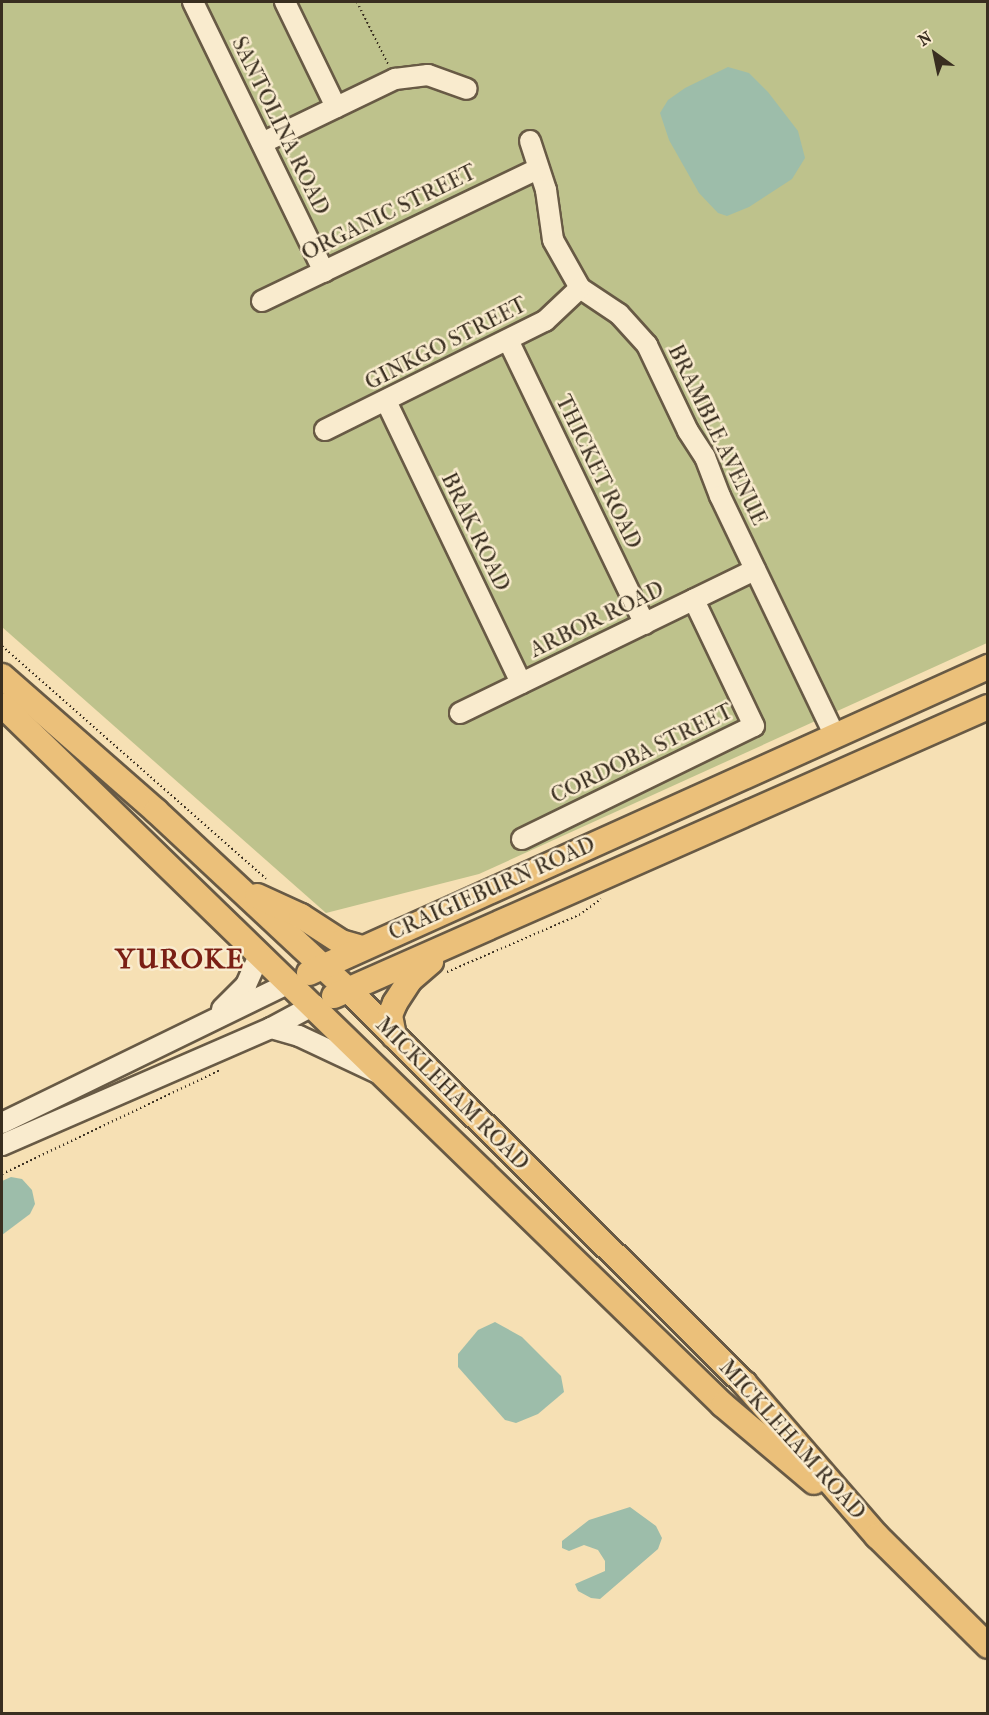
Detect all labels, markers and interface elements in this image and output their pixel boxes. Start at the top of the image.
north arrow [905,24,965,84]
text: N [915,27,935,50]
street label: SANTOLINA ROAD [225,33,335,219]
street label: ORGANIC STREET [297,159,481,267]
street label: GINKGO STREET [361,292,531,396]
street label: BRAMBLE AVENUE [662,340,772,530]
street label: THICKET ROAD [549,391,647,553]
street label: BRAK ROAD [435,468,515,596]
street label: ARBOR ROAD [526,576,668,664]
street label: CORDOBA STREET [547,699,737,809]
street label: CRAIGIEBURN ROAD [385,832,599,946]
district label: YUROKE [116,942,244,976]
street label: MICKLEHAM ROAD [370,1012,534,1176]
street label: MICKLEHAM ROAD [713,1355,871,1525]

